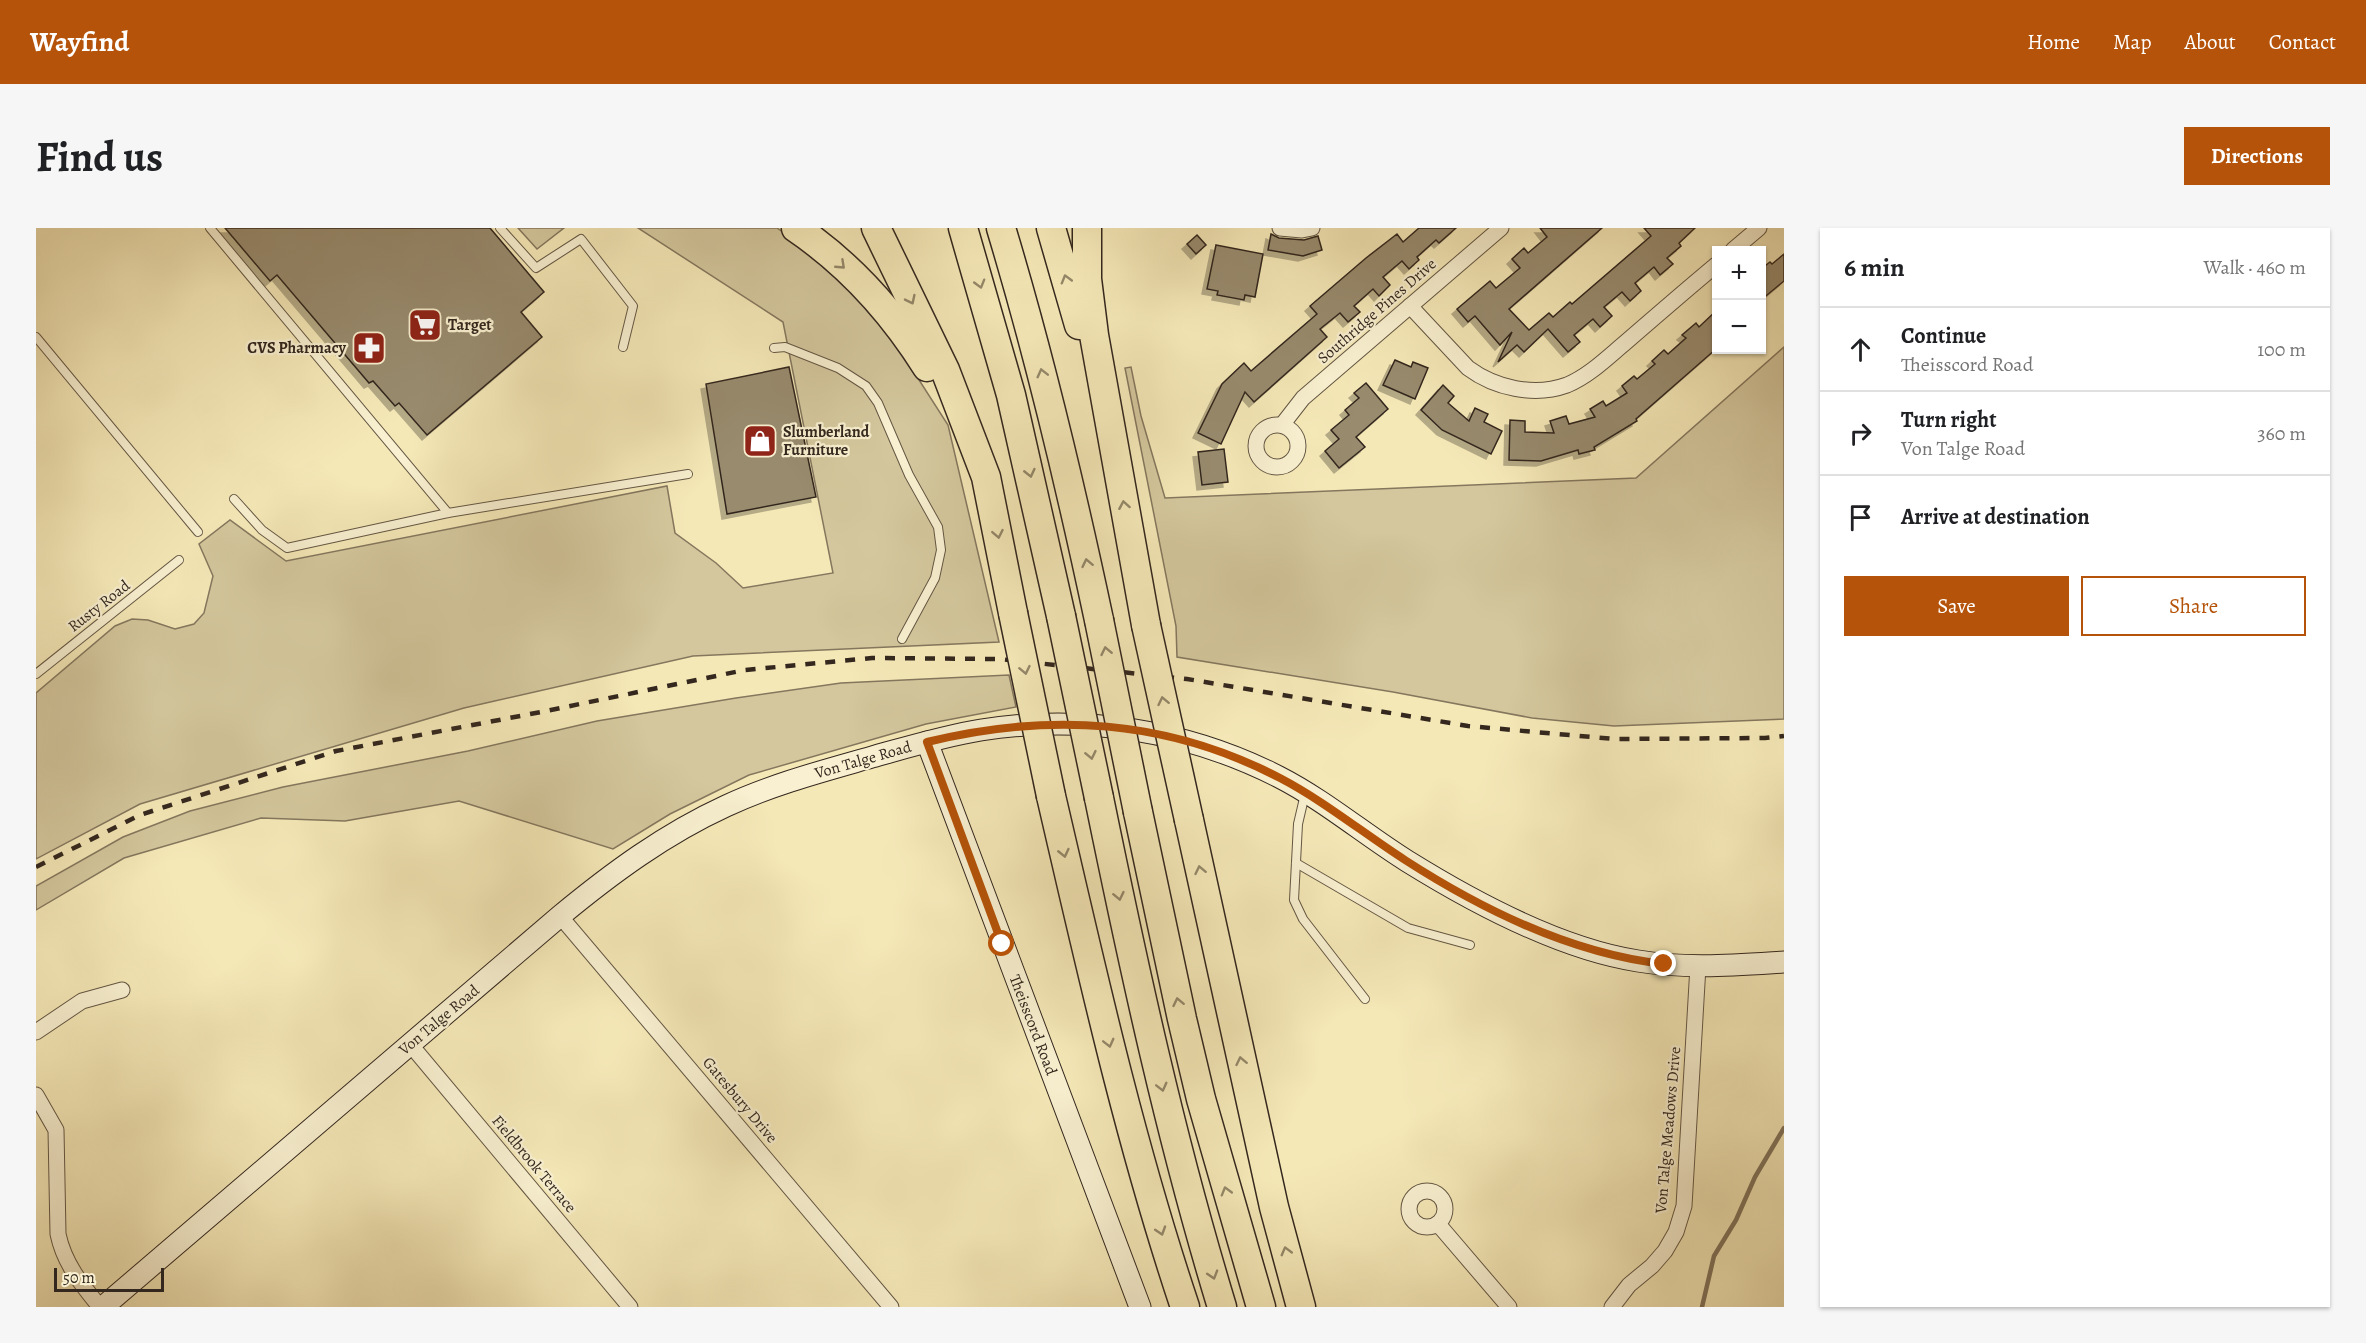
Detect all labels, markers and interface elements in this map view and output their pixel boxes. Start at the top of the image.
text: Wayfind [30,23,129,61]
text: Home [2027,28,2080,56]
text: Map [2113,28,2151,56]
text: About [2184,28,2236,56]
text: Contact [2269,28,2336,56]
button: Directions [2184,127,2330,185]
text: Find us [36,128,163,185]
map controls [1712,246,1766,354]
button: + [1712,246,1766,300]
text: 6 min [1844,250,1905,285]
street label: Southridge Pines Drive [1313,253,1441,369]
text: Walk · 460 m [2203,254,2306,281]
one-way arrow [834,257,845,268]
one-way arrow [1060,274,1073,284]
one-way arrow [973,278,985,289]
one-way arrow [903,293,915,304]
button: − [1712,300,1766,354]
supermarket icon: Target [407,307,443,343]
place label: Target [448,314,492,336]
text: Continue [1901,321,1986,351]
pharmacy icon: CVS Pharmacy [351,330,387,366]
icon: ahead [1844,333,1877,366]
text: 100 m [2257,336,2306,363]
place label: CVS Pharmacy [247,337,347,359]
text: Theisscord Road [1901,351,2033,378]
one-way arrow [1037,368,1050,378]
text: Turn right [1901,405,1997,435]
icon: right [1844,417,1877,450]
text: 360 m [2257,420,2306,447]
place label: Slumberland Furniture [783,421,870,461]
shop icon: Slumberland Furniture [742,423,778,459]
text: Von Talge Road [1901,435,2025,462]
one-way arrow [1022,467,1035,477]
one-way arrow [1118,501,1131,511]
icon: arrive [1844,501,1877,534]
text: Arrive at destination [1901,502,2090,532]
one-way arrow [991,529,1004,539]
one-way arrow [1081,558,1094,568]
street label: Rusty Road [63,575,135,637]
button: Save [1844,576,2069,636]
button: Share [2081,576,2306,636]
one-way arrow [1100,647,1113,657]
one-way arrow [1018,665,1031,675]
one-way arrow [1157,697,1170,707]
street label: Von Talge Road [811,736,914,785]
one-way arrow [1083,750,1096,760]
one-way arrow [1057,848,1070,858]
one-way arrow [1194,865,1207,875]
one-way arrow [1112,891,1125,901]
route start [988,930,1014,956]
route end [1650,950,1676,976]
street label: Theisscord Road [1004,972,1062,1079]
street label: Von Talge Road [393,979,484,1061]
one-way arrow [1173,997,1186,1007]
one-way arrow [1101,1038,1114,1048]
street label: Von Talge Meadows Drive [1650,1046,1686,1215]
street label: Gatesbury Drive [697,1052,783,1148]
one-way arrow [1235,1056,1248,1066]
one-way arrow [1154,1081,1167,1091]
street label: Fieldbrook Terrace [487,1110,581,1218]
one-way arrow [1221,1186,1233,1197]
one-way arrow [1153,1225,1166,1236]
one-way arrow [1280,1246,1293,1256]
scale bar [54,1265,164,1292]
text: 50 m [63,1267,95,1289]
one-way arrow [1206,1269,1218,1280]

